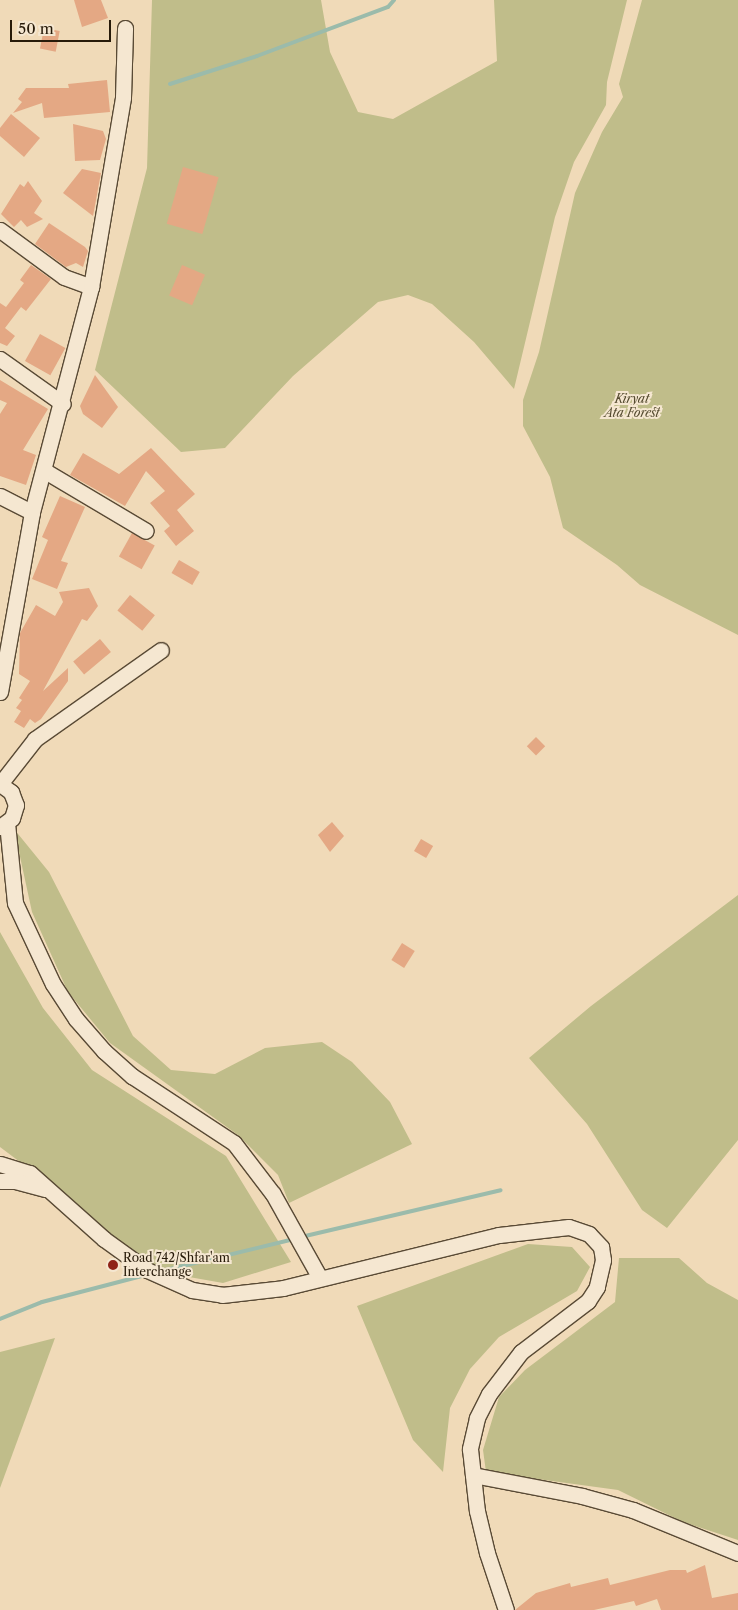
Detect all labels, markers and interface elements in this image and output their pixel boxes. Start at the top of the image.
scale bar [12,10,114,42]
text: 50 m [18,19,54,38]
park label: Kiryat Ata Forest [604,392,660,420]
place label: Road 742/Shfar'am Interchange [123,1251,230,1279]
marker: Road 742/Shfar'am Interchange [107,1259,119,1271]

